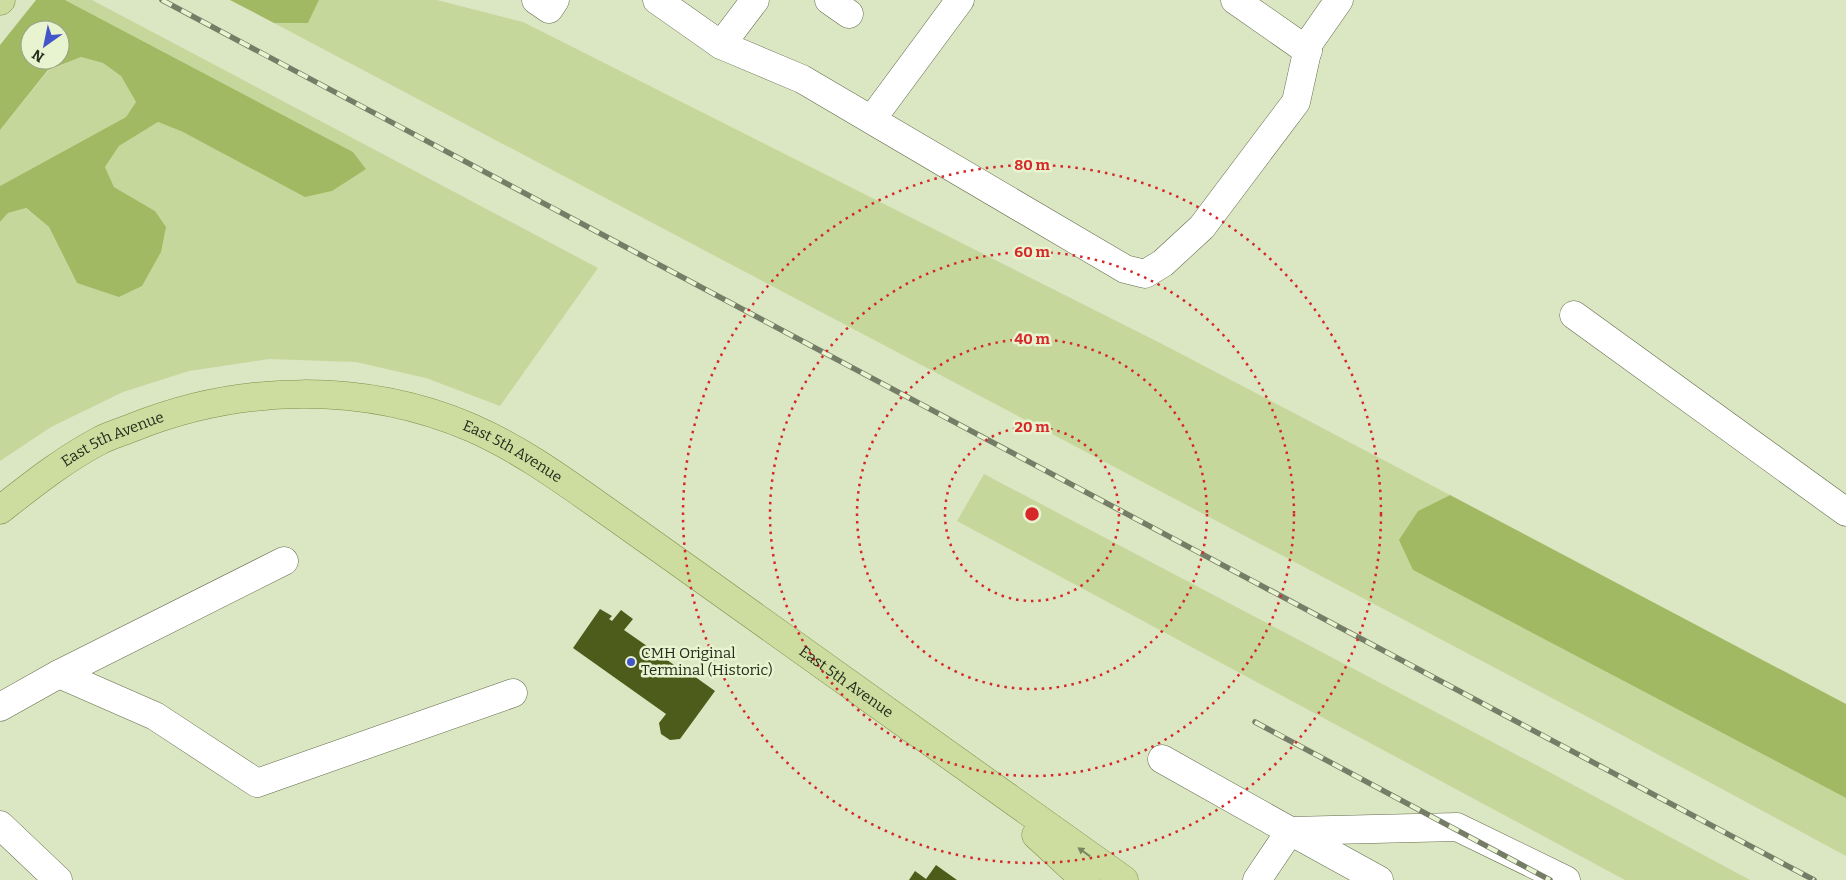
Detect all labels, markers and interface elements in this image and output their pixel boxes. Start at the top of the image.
north arrow [20,20,70,70]
text: N [29,45,47,66]
text: 80 m [1014,156,1050,174]
text: 60 m [1014,243,1050,261]
text: 40 m [1014,330,1051,348]
street label: East 5th Avenue [58,408,166,470]
street label: East 5th Avenue [460,416,566,486]
text: 20 m [1015,418,1050,436]
centre of rings [1023,505,1041,523]
street label: East 5th Avenue [796,642,897,722]
place label: CMH Original Terminal (Historic) [641,644,773,679]
marker: CMH Original Terminal (Historic) [625,656,637,668]
one-way arrow [1078,846,1091,857]

